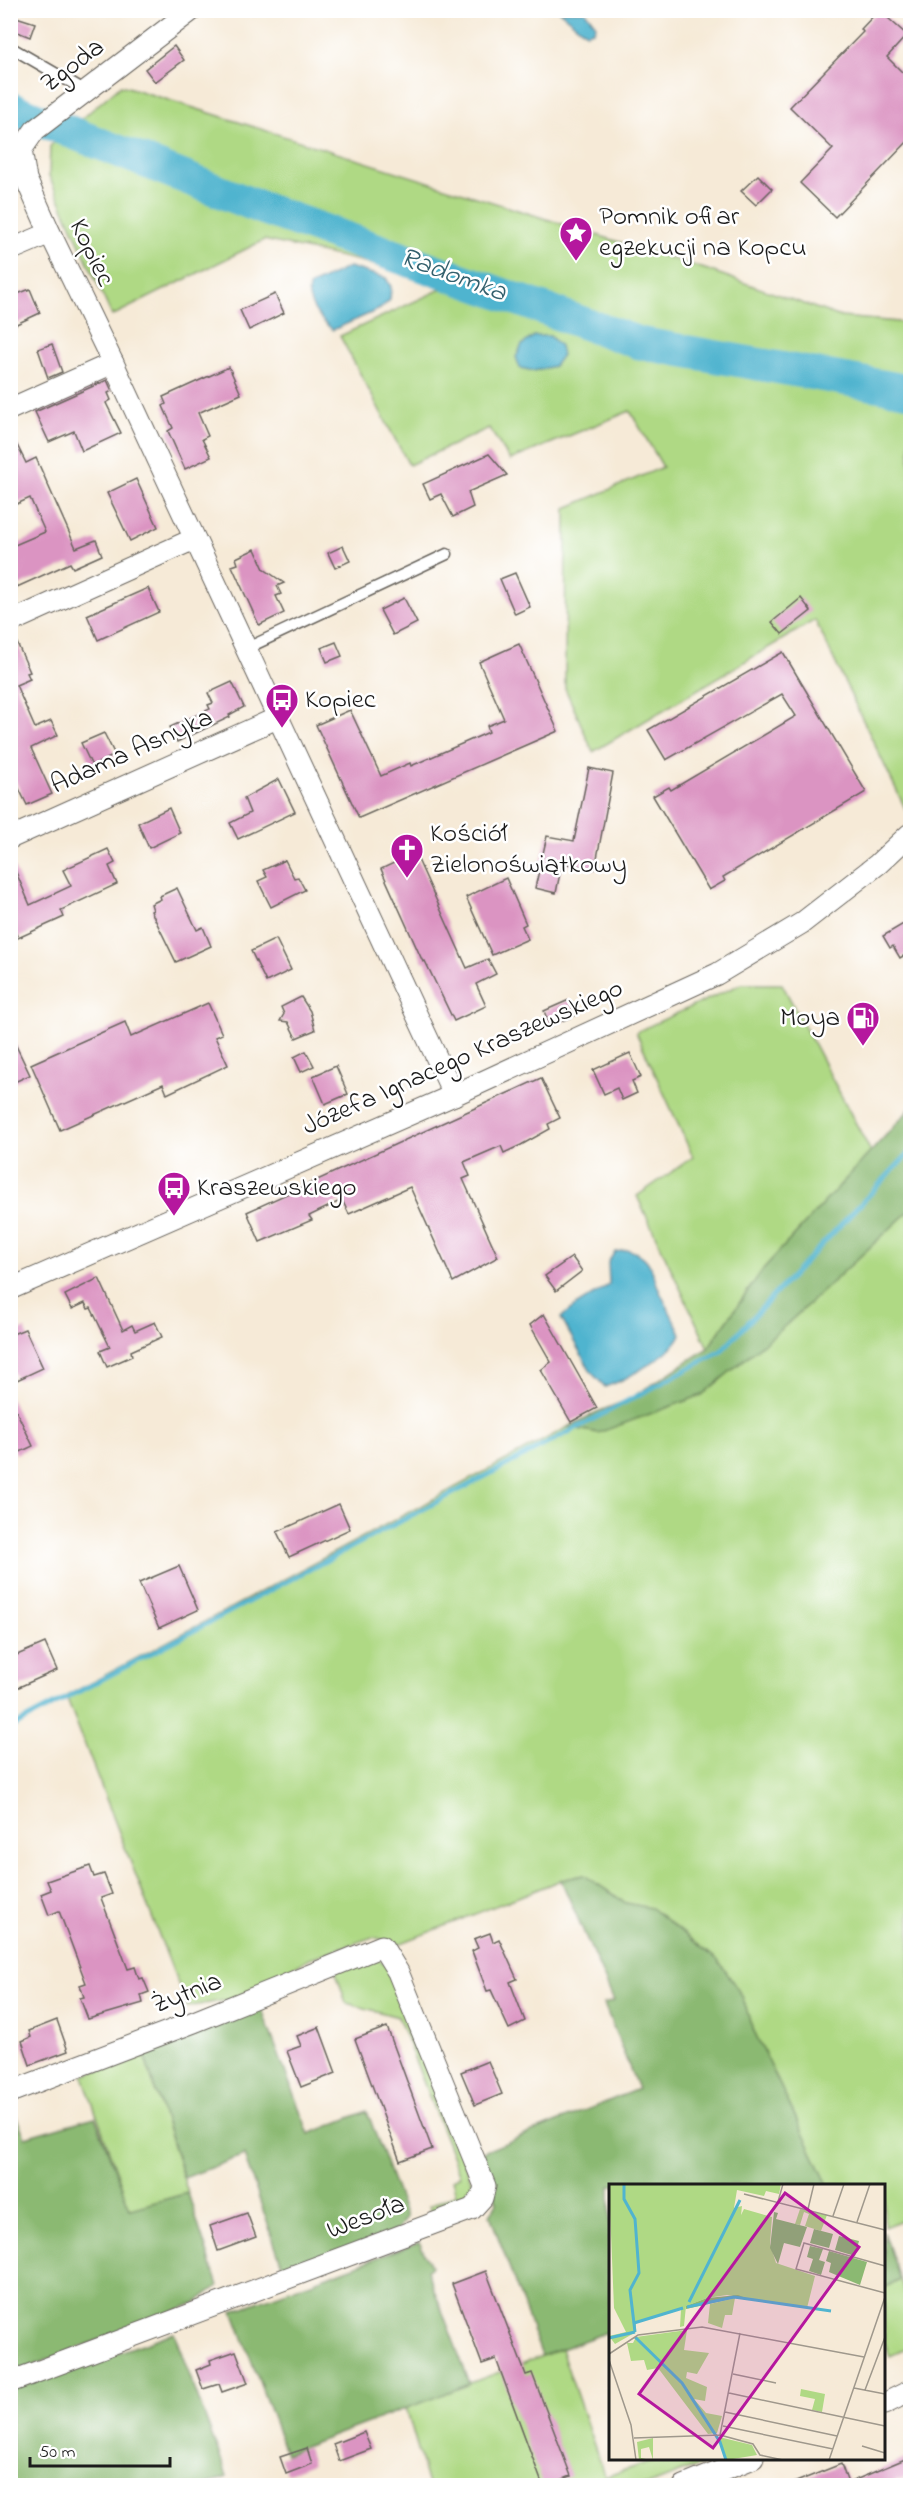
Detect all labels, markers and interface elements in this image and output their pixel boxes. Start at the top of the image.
street label: Zgoda [33,29,113,103]
place label: Pomnik ofiar egzekucji na Kopcu [599,198,807,268]
street label: Kopiec [58,213,124,293]
place icon: Pomnik ofiar egzekucji na Kopcu [558,215,594,262]
water label: Radomka [394,238,513,314]
place label: Kopiec [305,681,376,720]
bus stop icon: Kopiec [264,682,300,729]
street label: Adama Asnyka [45,699,219,805]
place label: Kościół Zielonoświątkowy [430,815,627,885]
church icon: Kościół Zielonoświątkowy [389,832,425,879]
street label: Józefa Ignacego Kraszewskiego [296,970,630,1146]
place label: Moya [780,999,840,1038]
fuel station icon: Moya [845,1000,881,1047]
place label: Kraszewskiego [197,1169,357,1208]
bus stop icon: Kraszewskiego [156,1170,192,1217]
street label: Żytnia [146,1963,228,2025]
inset map [609,2184,885,2460]
street label: Wesoła [321,2185,411,2251]
scale bar [30,2430,170,2468]
text: 50 m [39,2440,76,2466]

